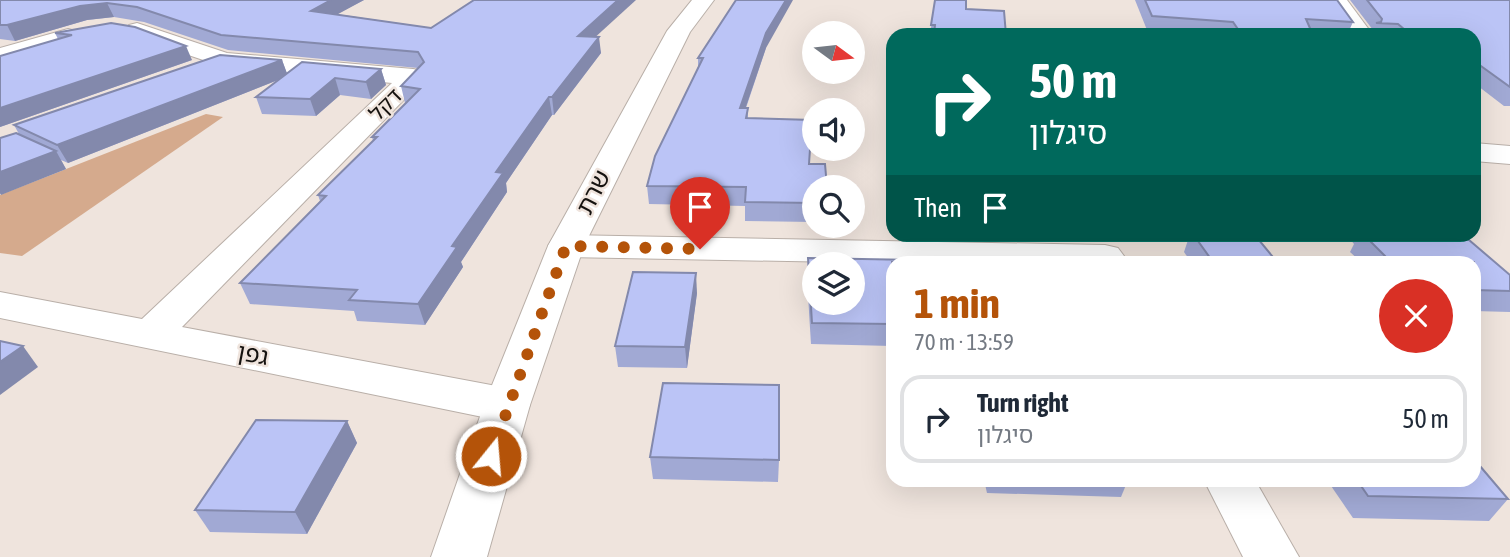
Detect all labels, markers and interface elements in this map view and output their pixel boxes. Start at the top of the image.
north arrow [802,21,864,84]
map controls [802,21,865,315]
text: 50 m [1029,52,1117,108]
icon: right [914,56,1005,147]
street label: דקל [364,83,406,125]
button: sound [802,98,865,161]
text: סיגלון [1029,114,1107,151]
street label: שרת [571,165,615,219]
button: search [802,175,865,238]
pin [670,177,730,249]
icon: arrive [681,188,719,226]
icon: arrive [976,189,1014,227]
text: Then [914,193,962,223]
button: layers [802,252,865,315]
text: 1 min [914,279,1000,327]
button: close [1379,279,1453,353]
text: 70 m · 13:59 [914,329,1014,355]
street label: גפן [235,338,271,370]
text: Turn right [977,388,1068,418]
icon: right [918,400,956,438]
text: 50 m [1402,404,1449,434]
position arrow [454,419,528,493]
text: סיגלון [977,422,1033,448]

